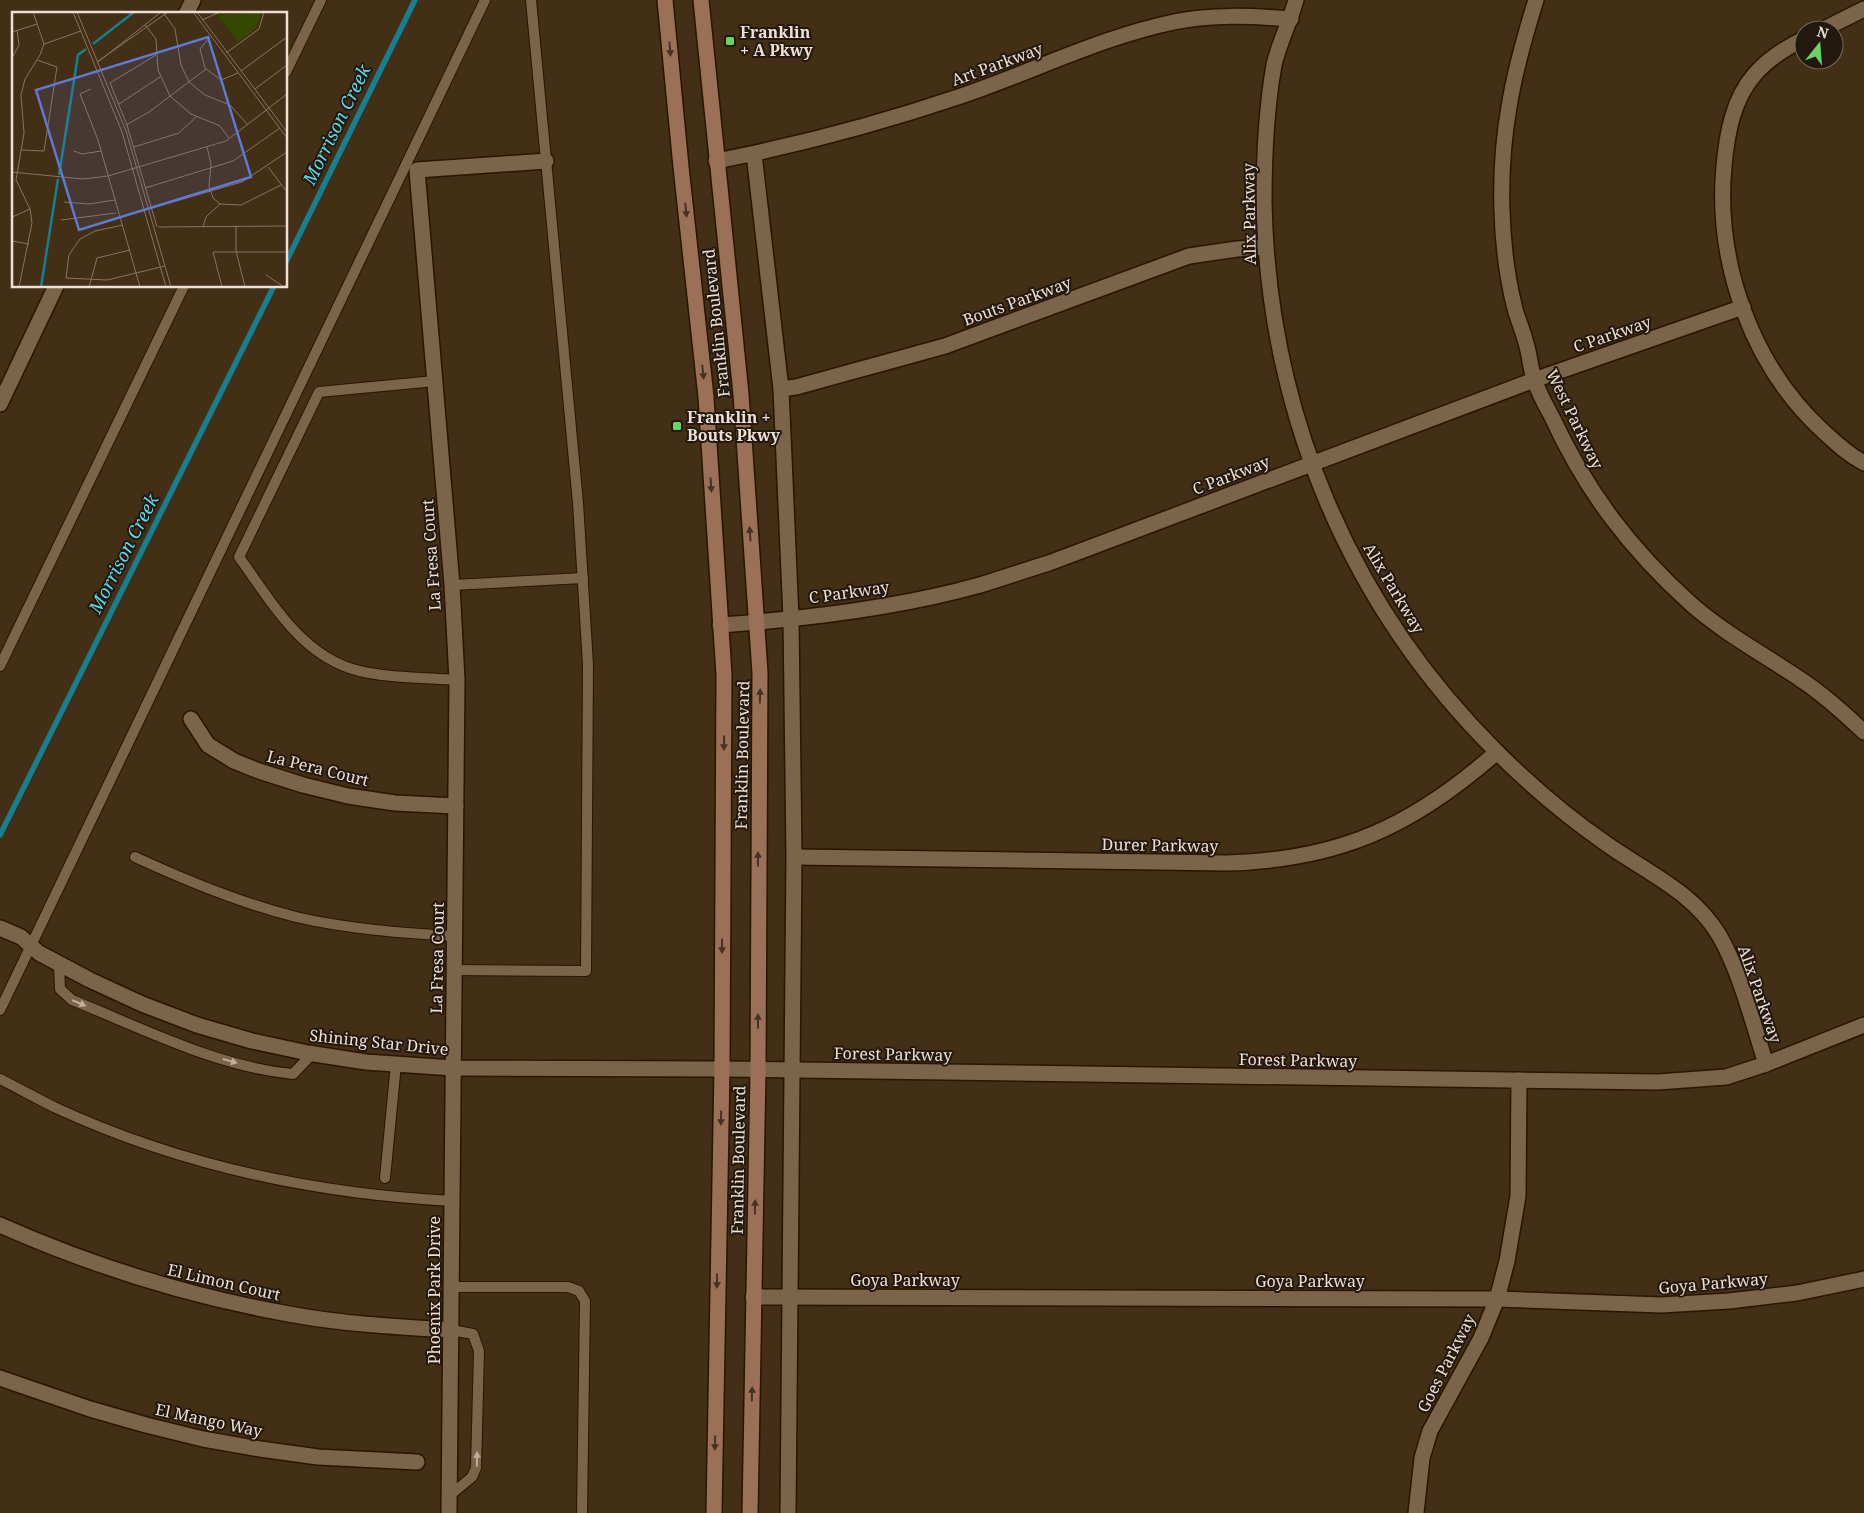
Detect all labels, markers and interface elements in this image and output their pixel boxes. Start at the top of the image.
inset map [12,12,288,288]
north arrow [1794,20,1844,70]
place label: Franklin + A Pkwy [740,21,814,61]
text: N [1815,21,1831,43]
marker: Franklin + A Pkwy [724,35,736,47]
street label: Art Parkway [948,37,1047,91]
one-way arrow [666,41,674,57]
water label: Morrison Creek [296,60,376,190]
street label: Alix Parkway [1237,162,1261,265]
one-way arrow [682,203,690,219]
street label: Franklin Boulevard [697,248,735,398]
street label: Bouts Parkway [960,271,1075,331]
street label: C Parkway [1570,310,1655,358]
one-way arrow [699,364,707,380]
street label: West Parkway [1541,365,1609,473]
place label: Franklin + Bouts Pkwy [687,406,781,446]
marker: Franklin + Bouts Pkwy [671,420,683,432]
street label: C Parkway [1189,450,1274,500]
one-way arrow [708,478,716,494]
water label: Morrison Creek [82,489,164,618]
street label: La Fresa Court [416,498,446,611]
one-way arrow [746,526,754,542]
street label: Alix Parkway [1358,539,1430,638]
street label: C Parkway [807,575,892,609]
street label: Franklin Boulevard [730,680,754,830]
one-way arrow [756,688,764,704]
one-way arrow [719,736,727,752]
street label: La Pera Court [265,745,372,791]
street label: Durer Parkway [1101,833,1219,857]
one-way arrow [755,850,763,866]
street label: La Fresa Court [425,902,449,1014]
one-way arrow [718,938,726,954]
street label: Alix Parkway [1733,942,1787,1047]
one-way arrow [72,999,86,1007]
one-way arrow [754,1013,762,1029]
street label: Shining Star Drive [308,1024,450,1060]
street label: Forest Parkway [834,1042,953,1066]
street label: Forest Parkway [1239,1048,1358,1072]
one-way arrow [223,1058,238,1066]
street label: Franklin Boulevard [726,1085,750,1235]
one-way arrow [716,1110,724,1126]
one-way arrow [751,1199,759,1215]
street label: Phoenix Park Drive [423,1216,445,1364]
street label: El Limon Court [165,1258,283,1306]
street label: Goya Parkway [1657,1267,1770,1299]
street label: Goya Parkway [850,1269,961,1291]
street label: Goya Parkway [1255,1270,1366,1292]
one-way arrow [713,1273,721,1289]
street label: Goes Parkway [1412,1309,1481,1416]
one-way arrow [748,1386,756,1402]
street label: El Mango Way [154,1398,265,1442]
one-way arrow [711,1435,719,1451]
one-way arrow [473,1451,481,1467]

